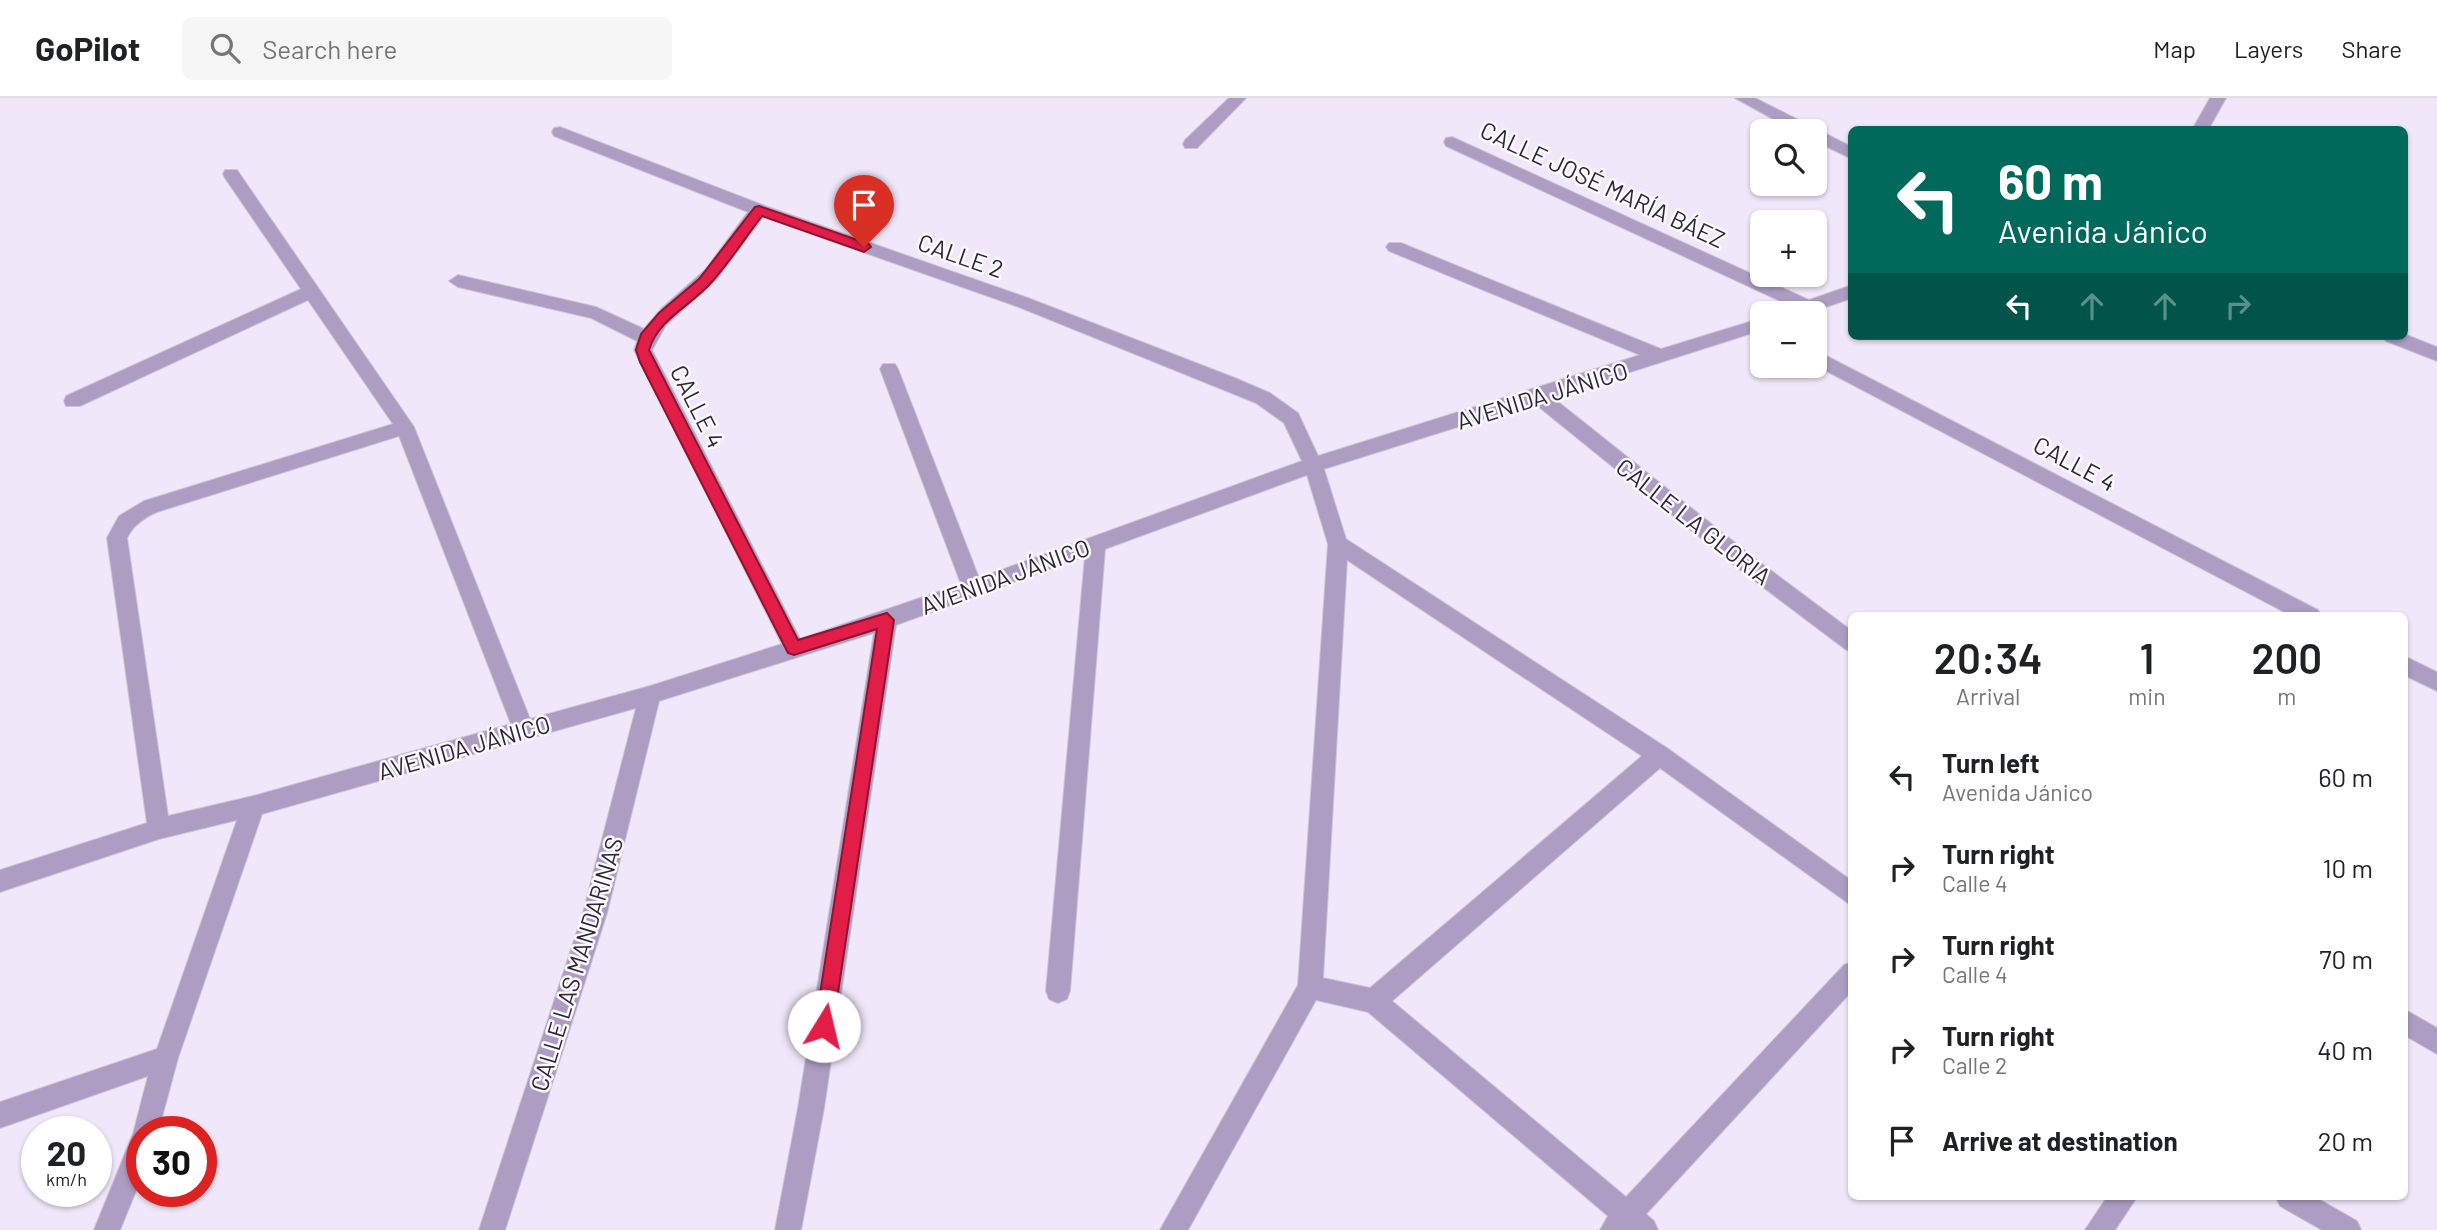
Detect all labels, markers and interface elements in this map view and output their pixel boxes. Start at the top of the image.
search box [182,17,672,80]
text: GoPilot [35,28,140,68]
icon: search [206,29,244,67]
text: Search here [262,33,397,64]
text: Map [2153,34,2196,63]
text: Layers [2234,34,2303,63]
text: Share [2341,34,2402,63]
street label: CALLE JOSÉ MARÍA BÁEZ [1476,115,1730,253]
map controls [1750,119,1827,378]
button: search [1750,119,1827,196]
text: 60 m [1998,151,2103,210]
icon: left [1883,154,1974,245]
pin [834,175,894,247]
icon: arrive [845,186,883,224]
button: + [1750,210,1827,287]
text: Avenida Jánico [1998,211,2208,249]
street label: CALLE 2 [914,227,1008,283]
icon: left [2000,287,2038,325]
icon: ahead [2073,287,2111,325]
icon: ahead [2146,287,2184,325]
icon: right [2219,287,2257,325]
button: − [1750,301,1827,378]
street label: AVENIDA JÁNICO [1453,355,1631,435]
street label: CALLE 4 [665,360,731,452]
street label: CALLE 4 [2029,429,2121,497]
street label: CALLE LA GLORIA [1611,452,1777,590]
street label: AVENIDA JÁNICO [916,532,1094,620]
text: 20:34 [1934,632,2043,682]
text: 1 [2140,632,2154,682]
text: 200 [2251,632,2322,682]
text: Arrival [1956,682,2020,710]
text: min [2128,682,2166,710]
text: m [2277,682,2296,710]
street label: AVENIDA JÁNICO [374,709,554,785]
text: Turn left [1942,747,2040,778]
icon: left [1883,758,1921,796]
text: 60 m [2318,761,2373,792]
text: Avenida Jánico [1942,778,2093,806]
street label: CALLE LAS MANDARINAS [524,833,628,1095]
text: Turn right [1942,838,2055,869]
icon: right [1883,849,1921,887]
text: 10 m [2323,852,2373,883]
text: Calle 4 [1942,869,2008,897]
text: Turn right [1942,929,2055,960]
icon: right [1883,940,1921,978]
text: 70 m [2319,943,2373,974]
text: Calle 4 [1942,960,2008,988]
position arrow [787,989,861,1063]
text: Turn right [1942,1020,2055,1051]
icon: right [1883,1031,1921,1069]
text: 40 m [2317,1034,2373,1065]
text: Calle 2 [1942,1051,2007,1079]
speed limit sign: 30 [126,1116,217,1207]
icon: arrive [1883,1122,1921,1160]
text: Arrive at destination [1942,1125,2178,1156]
text: 20 m [2318,1125,2373,1156]
text: 20 [47,1131,86,1173]
text: km/h [46,1168,87,1190]

